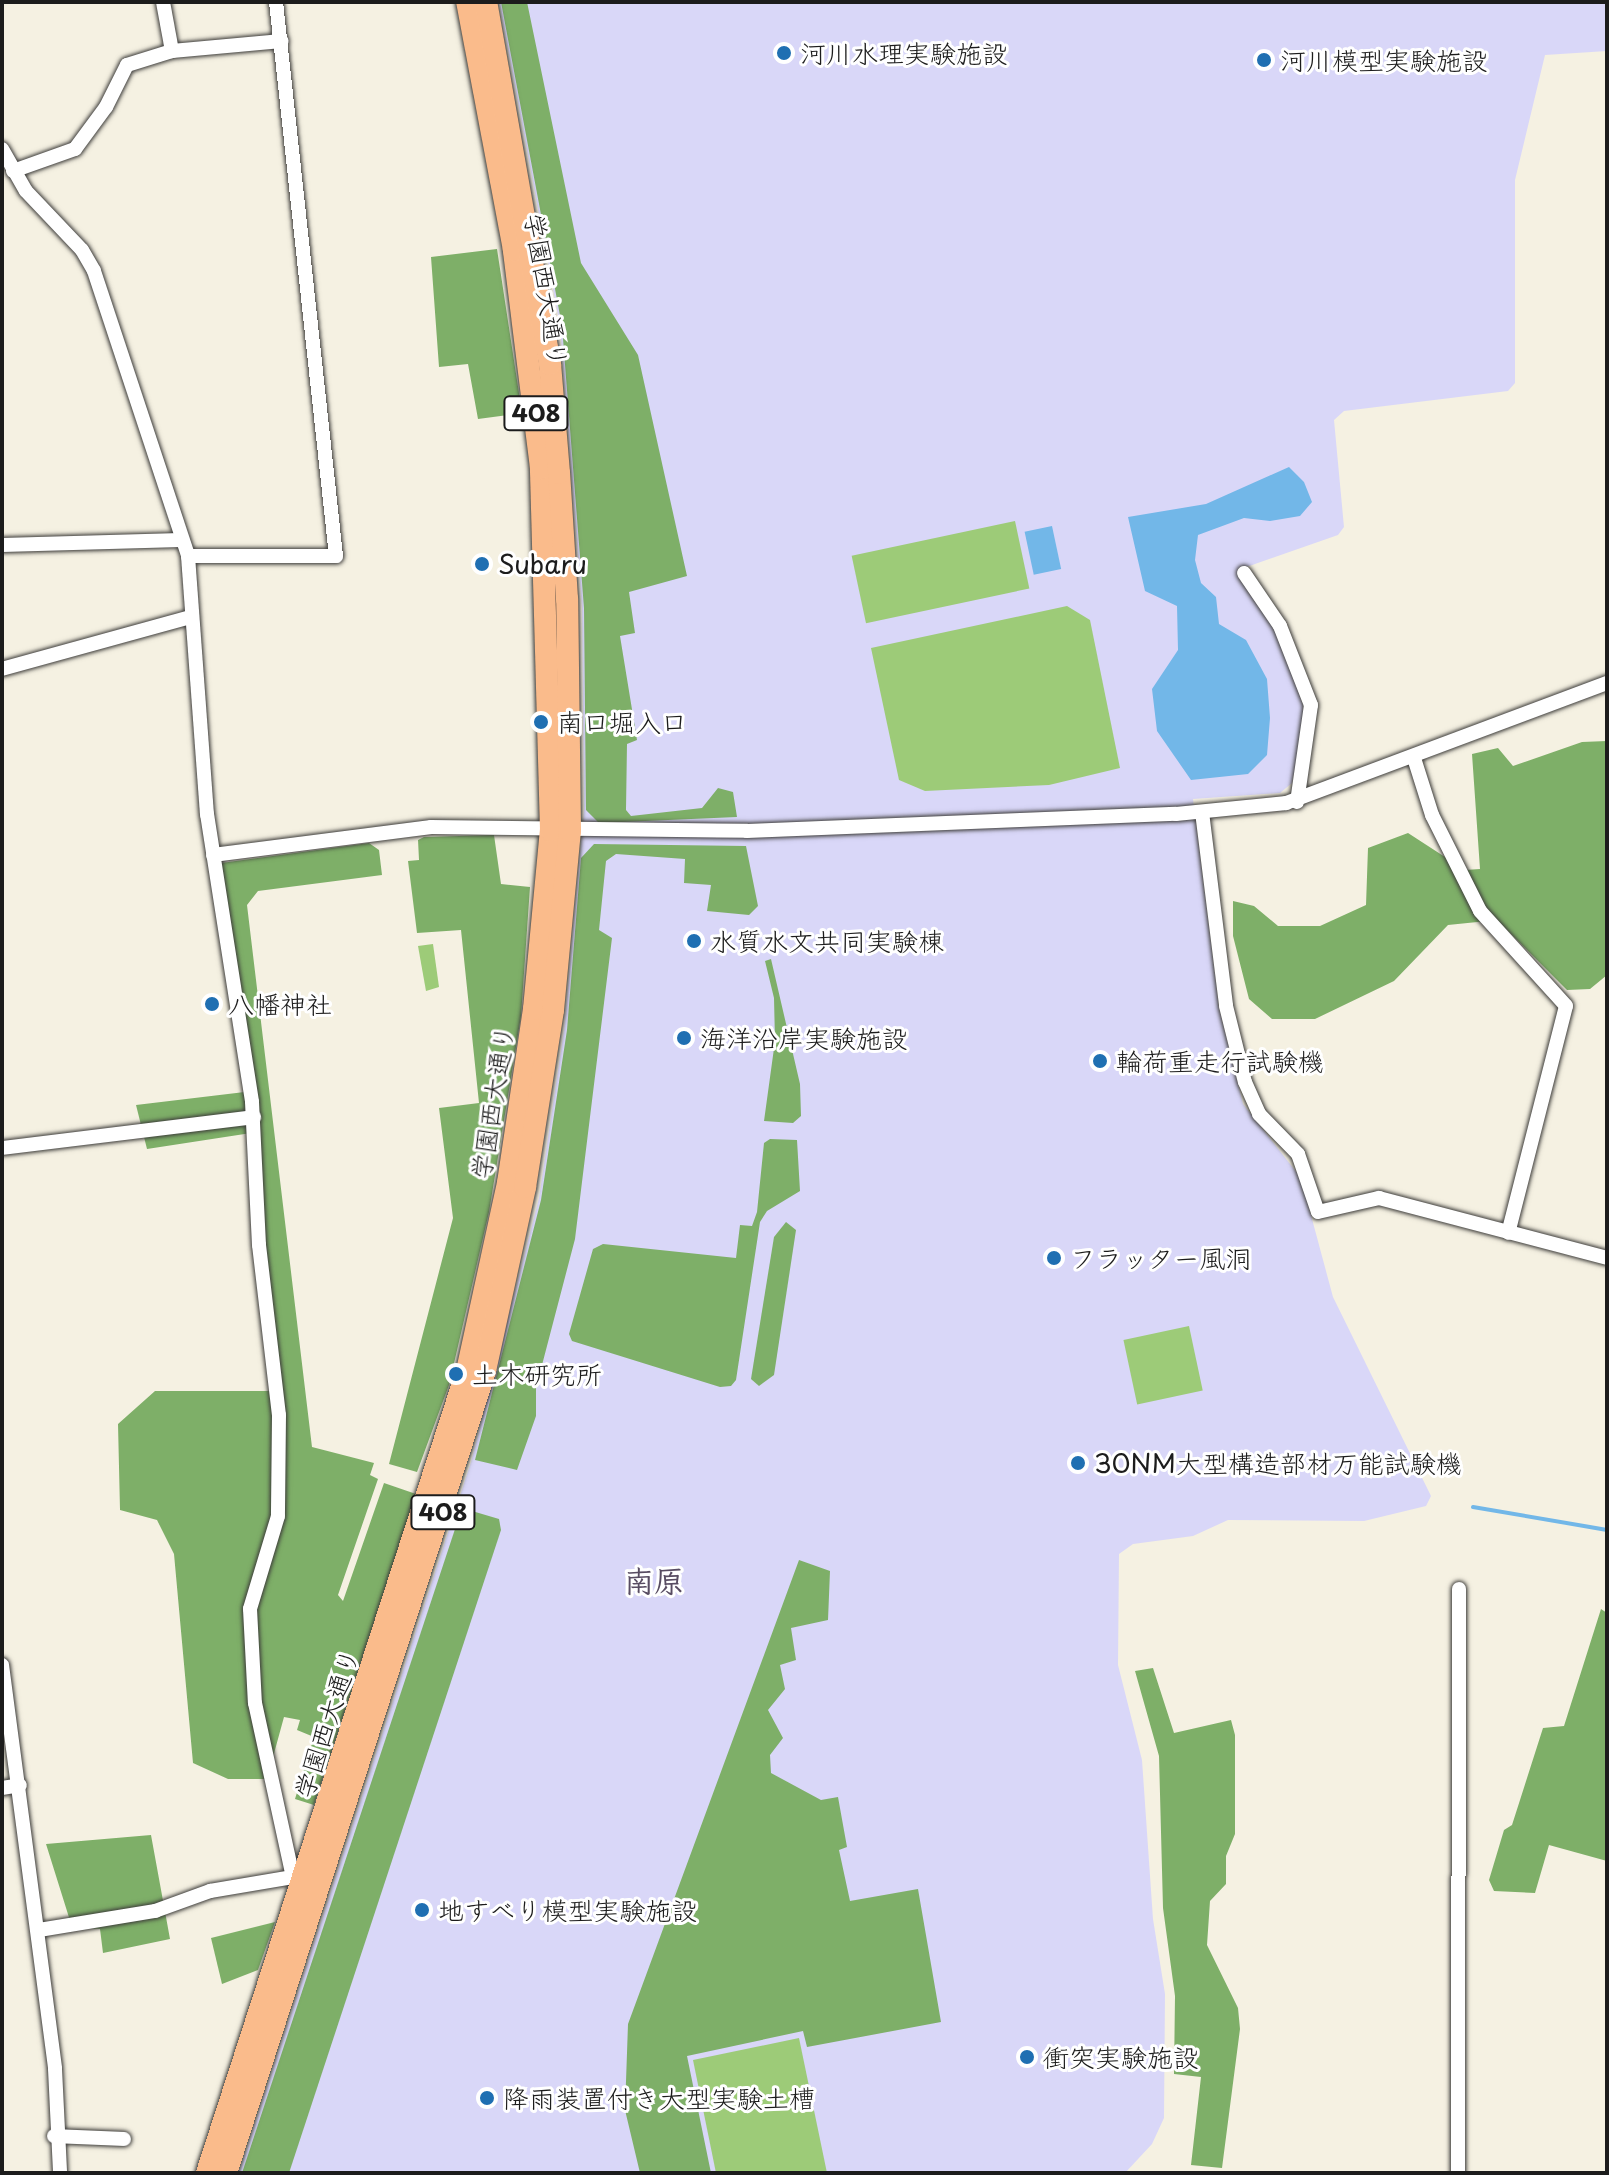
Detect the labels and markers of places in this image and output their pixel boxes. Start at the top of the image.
place label: 河川水理実験施設 [800,37,1008,69]
marker: 河川水理実験施設 [775,44,793,62]
place label: 河川模型実験施設 [1280,44,1488,76]
marker: 河川模型実験施設 [1255,51,1273,69]
place label: Subaru [498,548,587,580]
marker: Subaru [473,555,491,573]
place label: 南口堀入口 [557,706,687,738]
marker: 南口堀入口 [532,713,550,731]
place label: 水質水文共同実験棟 [710,925,944,957]
marker: 水質水文共同実験棟 [685,932,703,950]
place label: 八幡神社 [228,988,332,1020]
marker: 八幡神社 [203,995,221,1013]
place label: 海洋沿岸実験施設 [700,1022,908,1054]
marker: 海洋沿岸実験施設 [675,1029,693,1047]
place label: 輪荷重走行試験機 [1116,1045,1324,1077]
marker: 輪荷重走行試験機 [1091,1052,1109,1070]
place label: フラッター風洞 [1070,1242,1252,1274]
marker: フラッター風洞 [1045,1249,1063,1267]
place label: 土木研究所 [472,1358,602,1390]
marker: 土木研究所 [447,1365,465,1383]
place label: 30NM大型構造部材万能試験機 [1094,1447,1462,1479]
marker: 30NM大型構造部材万能試験機 [1069,1454,1087,1472]
place label: 地すべり模型実験施設 [438,1894,698,1926]
marker: 地すべり模型実験施設 [413,1901,431,1919]
place label: 衝突実験施設 [1043,2041,1199,2073]
marker: 衝突実験施設 [1018,2048,1036,2066]
place label: 降雨装置付き大型実験土槽 [503,2082,815,2114]
marker: 降雨装置付き大型実験土槽 [478,2089,496,2107]

